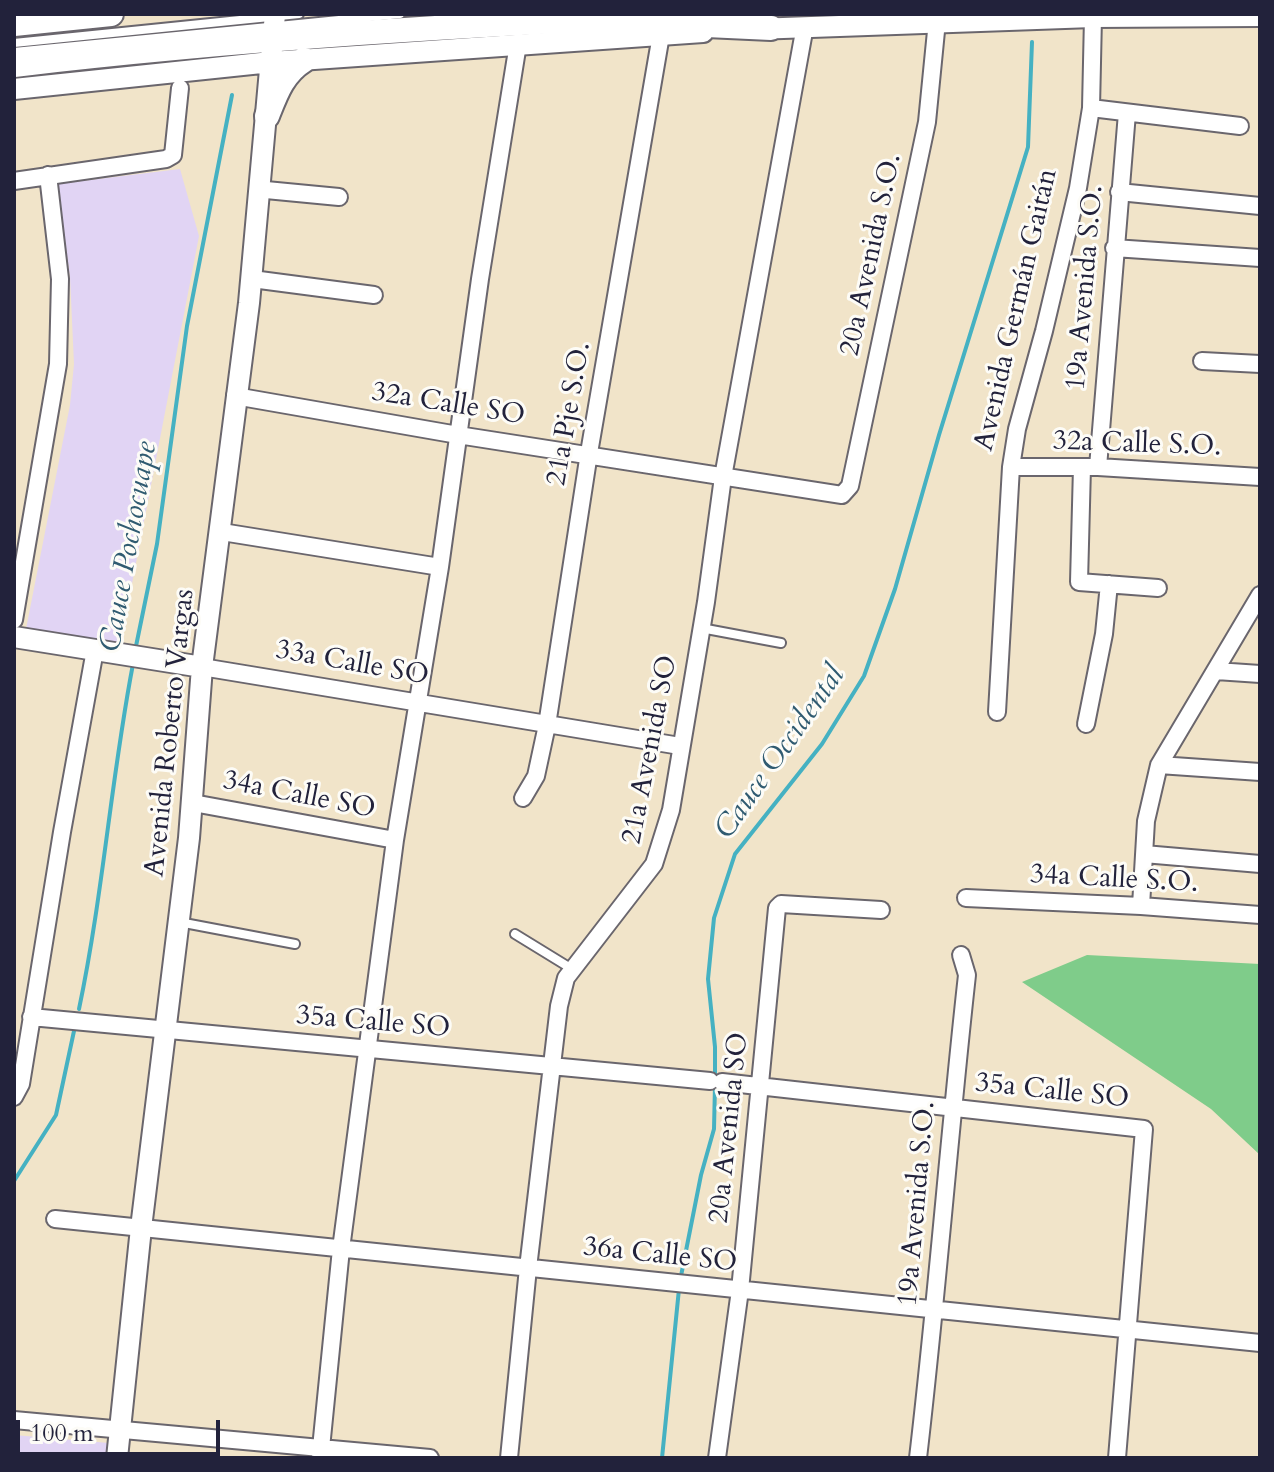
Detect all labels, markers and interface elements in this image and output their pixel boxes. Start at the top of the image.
street label: 20a Avenida S.O. [834,151,910,359]
street label: Avenida Germán Gaitán [968,166,1066,454]
street label: 19a Avenida S.O. [1060,184,1112,392]
street label: 21a Pje S.O. [541,339,599,489]
street label: 32a Calle SO [369,376,527,434]
street label: 32a Calle S.O. [1052,425,1222,465]
water label: Cauce Pochocuape [94,439,166,655]
street label: Avenida Roberto Vargas [139,587,203,879]
street label: 33a Calle SO [273,634,431,694]
street label: 21a Avenida SO [616,653,686,847]
water label: Cauce Occidental [708,660,854,846]
street label: 34a Calle SO [220,765,378,827]
street label: 34a Calle S.O. [1029,859,1199,901]
street label: 35a Calle SO [295,1000,451,1046]
street label: 20a Avenida SO [703,1031,757,1225]
street label: 35a Calle SO [973,1067,1131,1117]
street label: 19a Avenida S.O. [892,1100,944,1308]
street label: 36a Calle SO [581,1231,739,1281]
scale bar [20,1404,224,1454]
text: 100 m [30,1417,94,1450]

